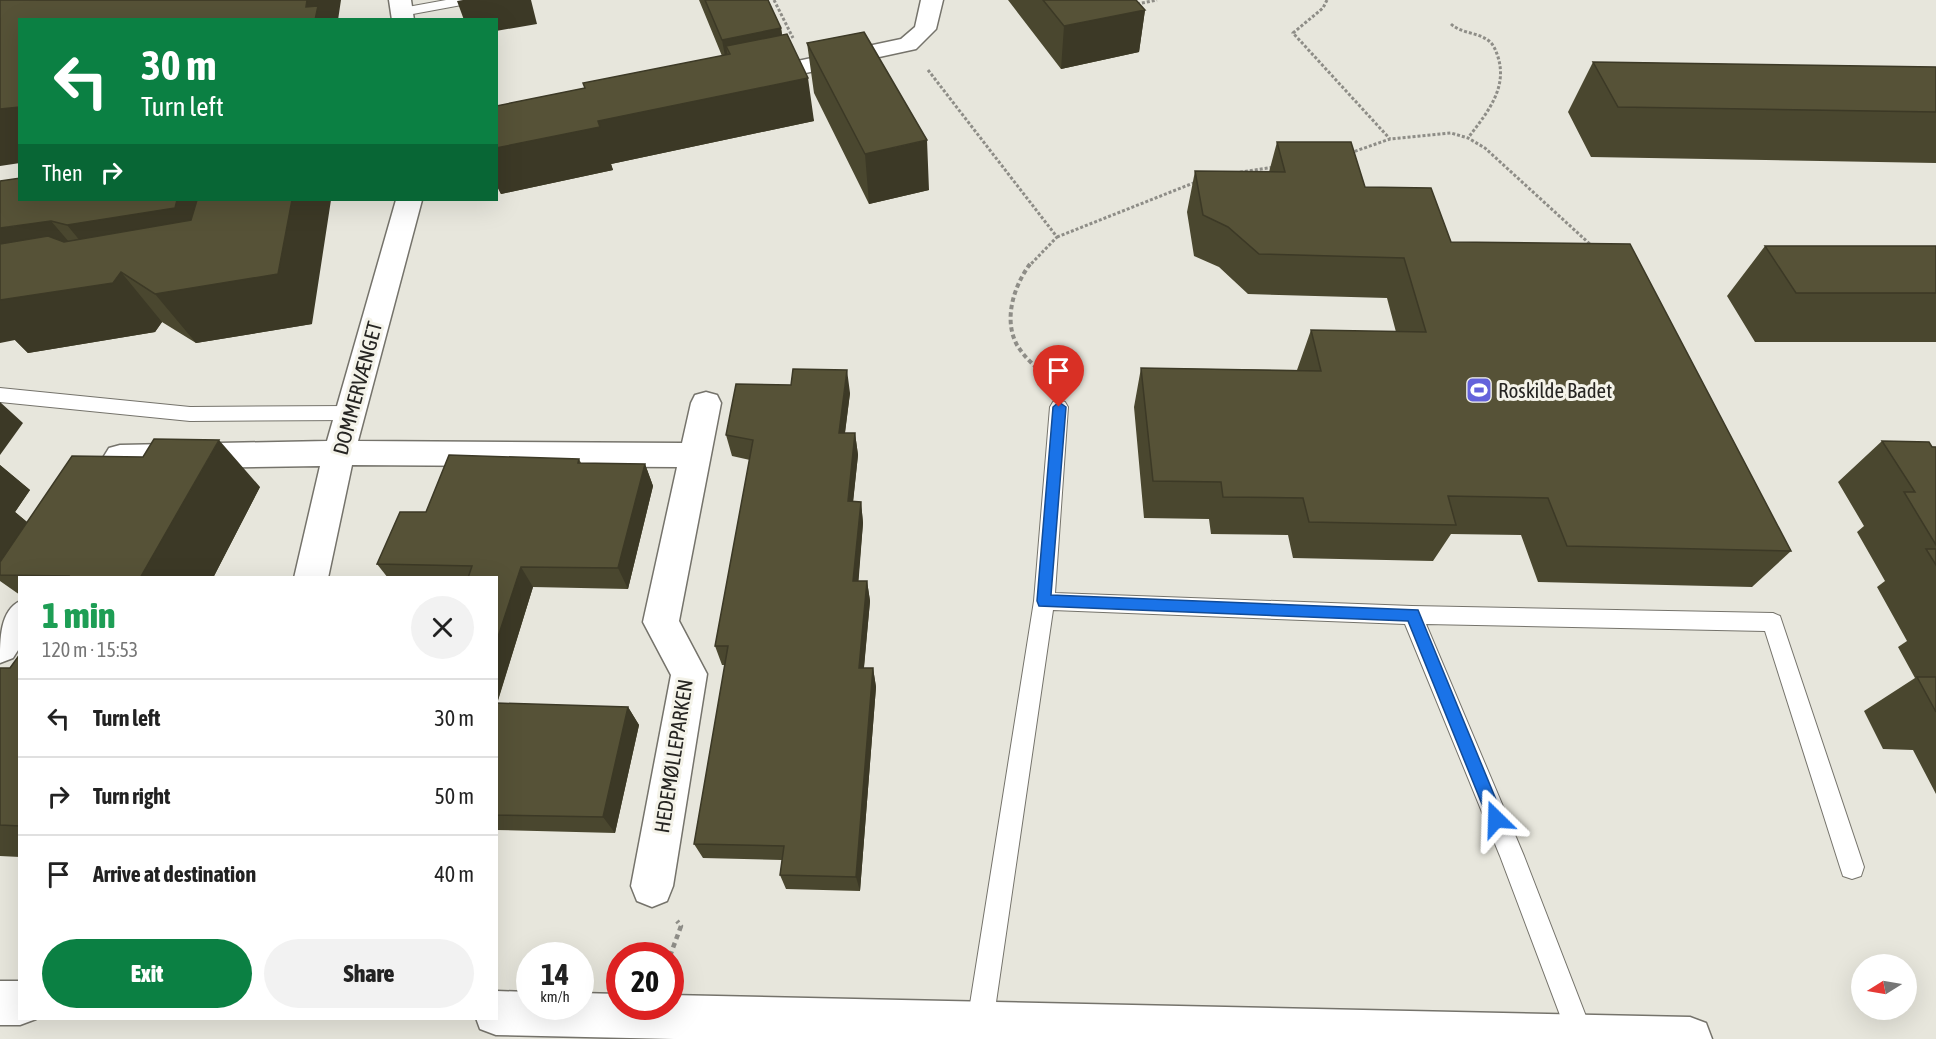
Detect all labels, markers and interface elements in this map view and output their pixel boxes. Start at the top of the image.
text: 30 m [141,41,216,89]
icon: left [42,42,120,120]
text: Turn left [141,91,224,122]
icon: right [95,156,128,189]
text: Then [42,160,83,186]
street label: DOMMERVÆNGET [328,319,386,457]
pin [1033,345,1084,407]
icon: arrive [1042,354,1075,387]
sports icon: Roskilde Badet [1464,375,1494,405]
place label: Roskilde Badet [1498,378,1612,402]
text: 1 min [42,594,116,636]
button: close [411,596,474,659]
text: 120 m · 15:53 [42,638,138,661]
street label: HEDEMØLLEPARKEN [649,677,697,835]
icon: left [42,702,75,735]
text: Turn left [93,705,160,731]
text: 30 m [434,705,474,731]
icon: right [42,780,75,813]
text: Turn right [93,783,170,809]
text: 50 m [434,783,474,809]
position arrow [1464,787,1528,851]
icon: arrive [42,858,75,891]
text: Arrive at destination [93,861,256,887]
text: 40 m [434,861,474,887]
button: Exit [42,939,252,1008]
button: Share [264,939,474,1008]
speed limit sign: 20 [606,942,684,1020]
north arrow [1851,954,1917,1020]
map controls [1851,954,1917,1020]
text: 14 [541,957,569,991]
text: km/h [540,988,570,1005]

